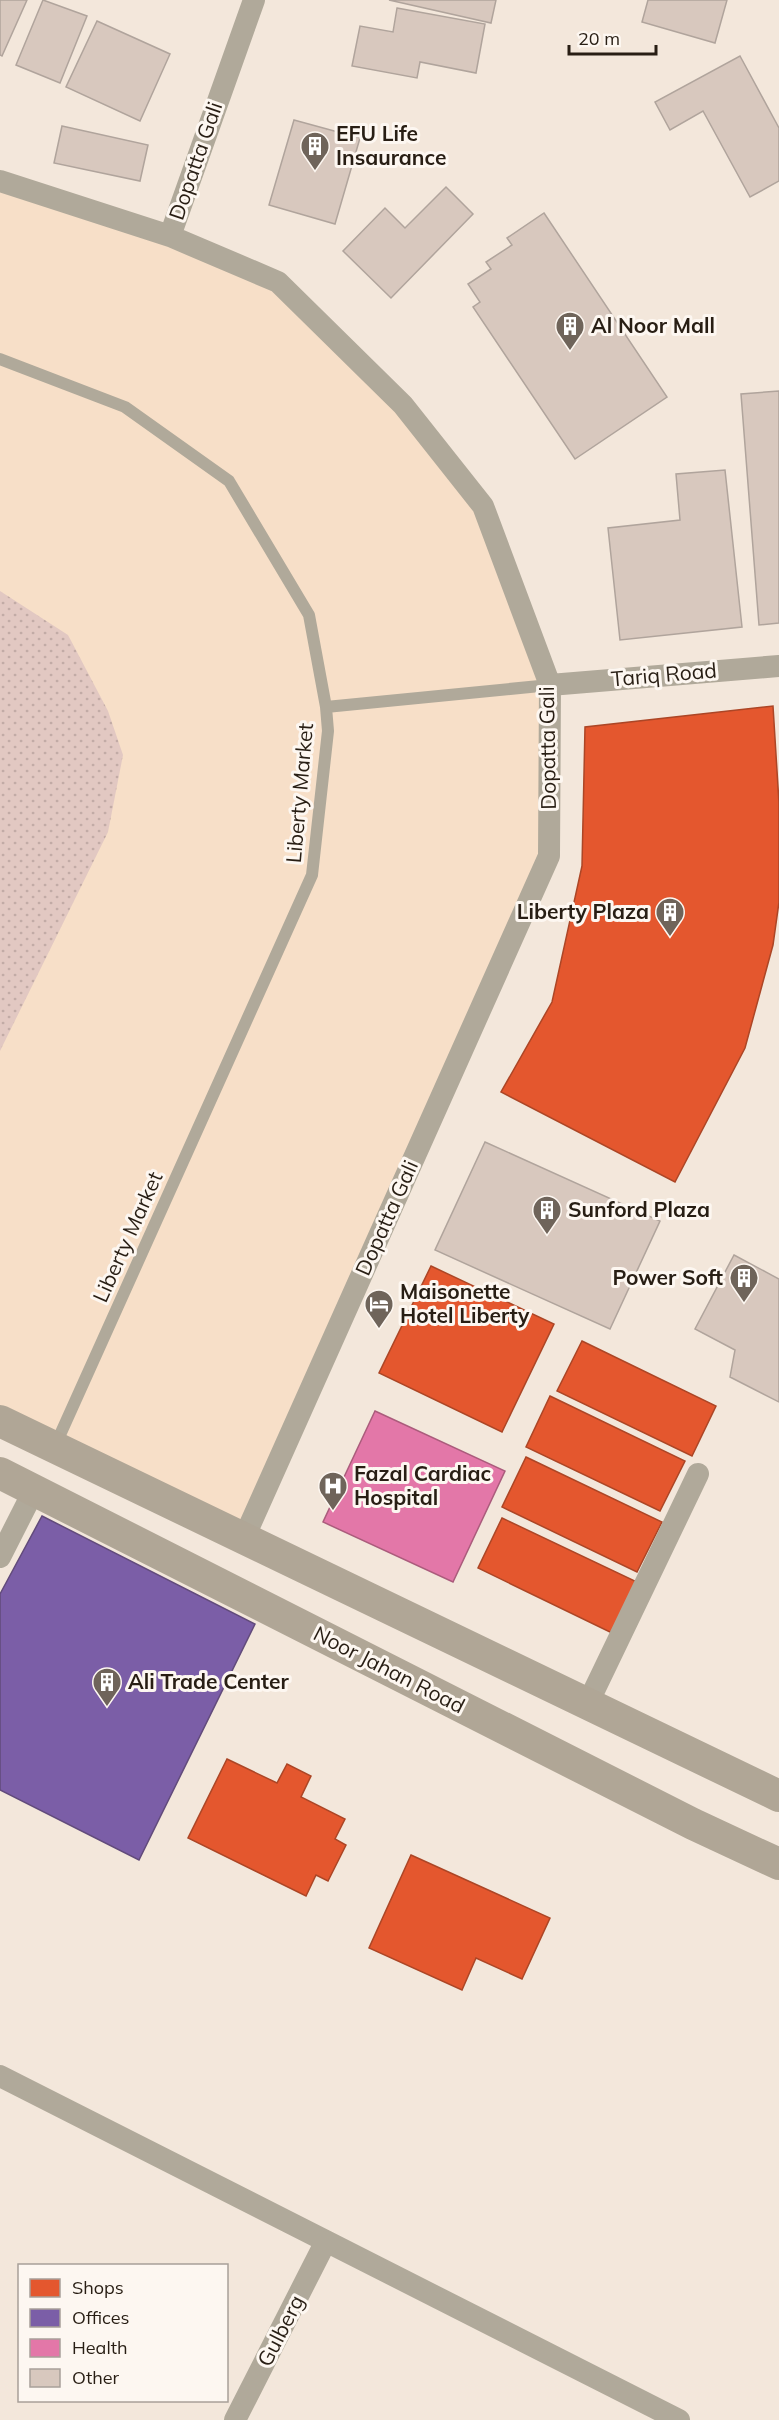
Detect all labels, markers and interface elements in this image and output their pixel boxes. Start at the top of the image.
scale bar [569,18,656,56]
text: 20 m [578,27,620,50]
street label: Dopatta Gali [163,98,227,223]
place label: EFU Life Insaurance [336,120,446,170]
building icon: EFU Life Insaurance [299,130,331,172]
building icon: Al Noor Mall [554,310,586,352]
place label: Al Noor Mall [591,312,715,338]
street label: Tariq Road [610,656,718,692]
street label: Dopatta Gali [533,686,561,810]
street label: Liberty Market [280,722,318,864]
building icon: Liberty Plaza [654,896,686,938]
place label: Liberty Plaza [517,898,649,924]
street label: Dopatta Gali [349,1156,423,1279]
street label: Liberty Market [87,1167,168,1306]
building icon: Sunford Plaza [531,1194,563,1236]
place label: Sunford Plaza [568,1196,710,1222]
building icon: Power Soft [728,1262,760,1304]
place label: Power Soft [612,1264,723,1290]
place label: Maisonette Hotel Liberty [400,1278,530,1328]
hotel icon: Maisonette Hotel Liberty [363,1288,395,1330]
place label: Fazal Cardiac Hospital [354,1460,491,1510]
hospital icon: Fazal Cardiac Hospital [317,1470,349,1512]
street label: Noor Jahan Road [309,1620,470,1718]
building icon: Ali Trade Center [91,1666,123,1708]
place label: Ali Trade Center [128,1668,289,1694]
legend [18,2264,228,2402]
text: Shops [72,2276,124,2299]
street label: Gulberg [251,2290,309,2371]
text: Offices [72,2306,130,2329]
text: Health [72,2336,128,2359]
text: Other [72,2366,120,2389]

